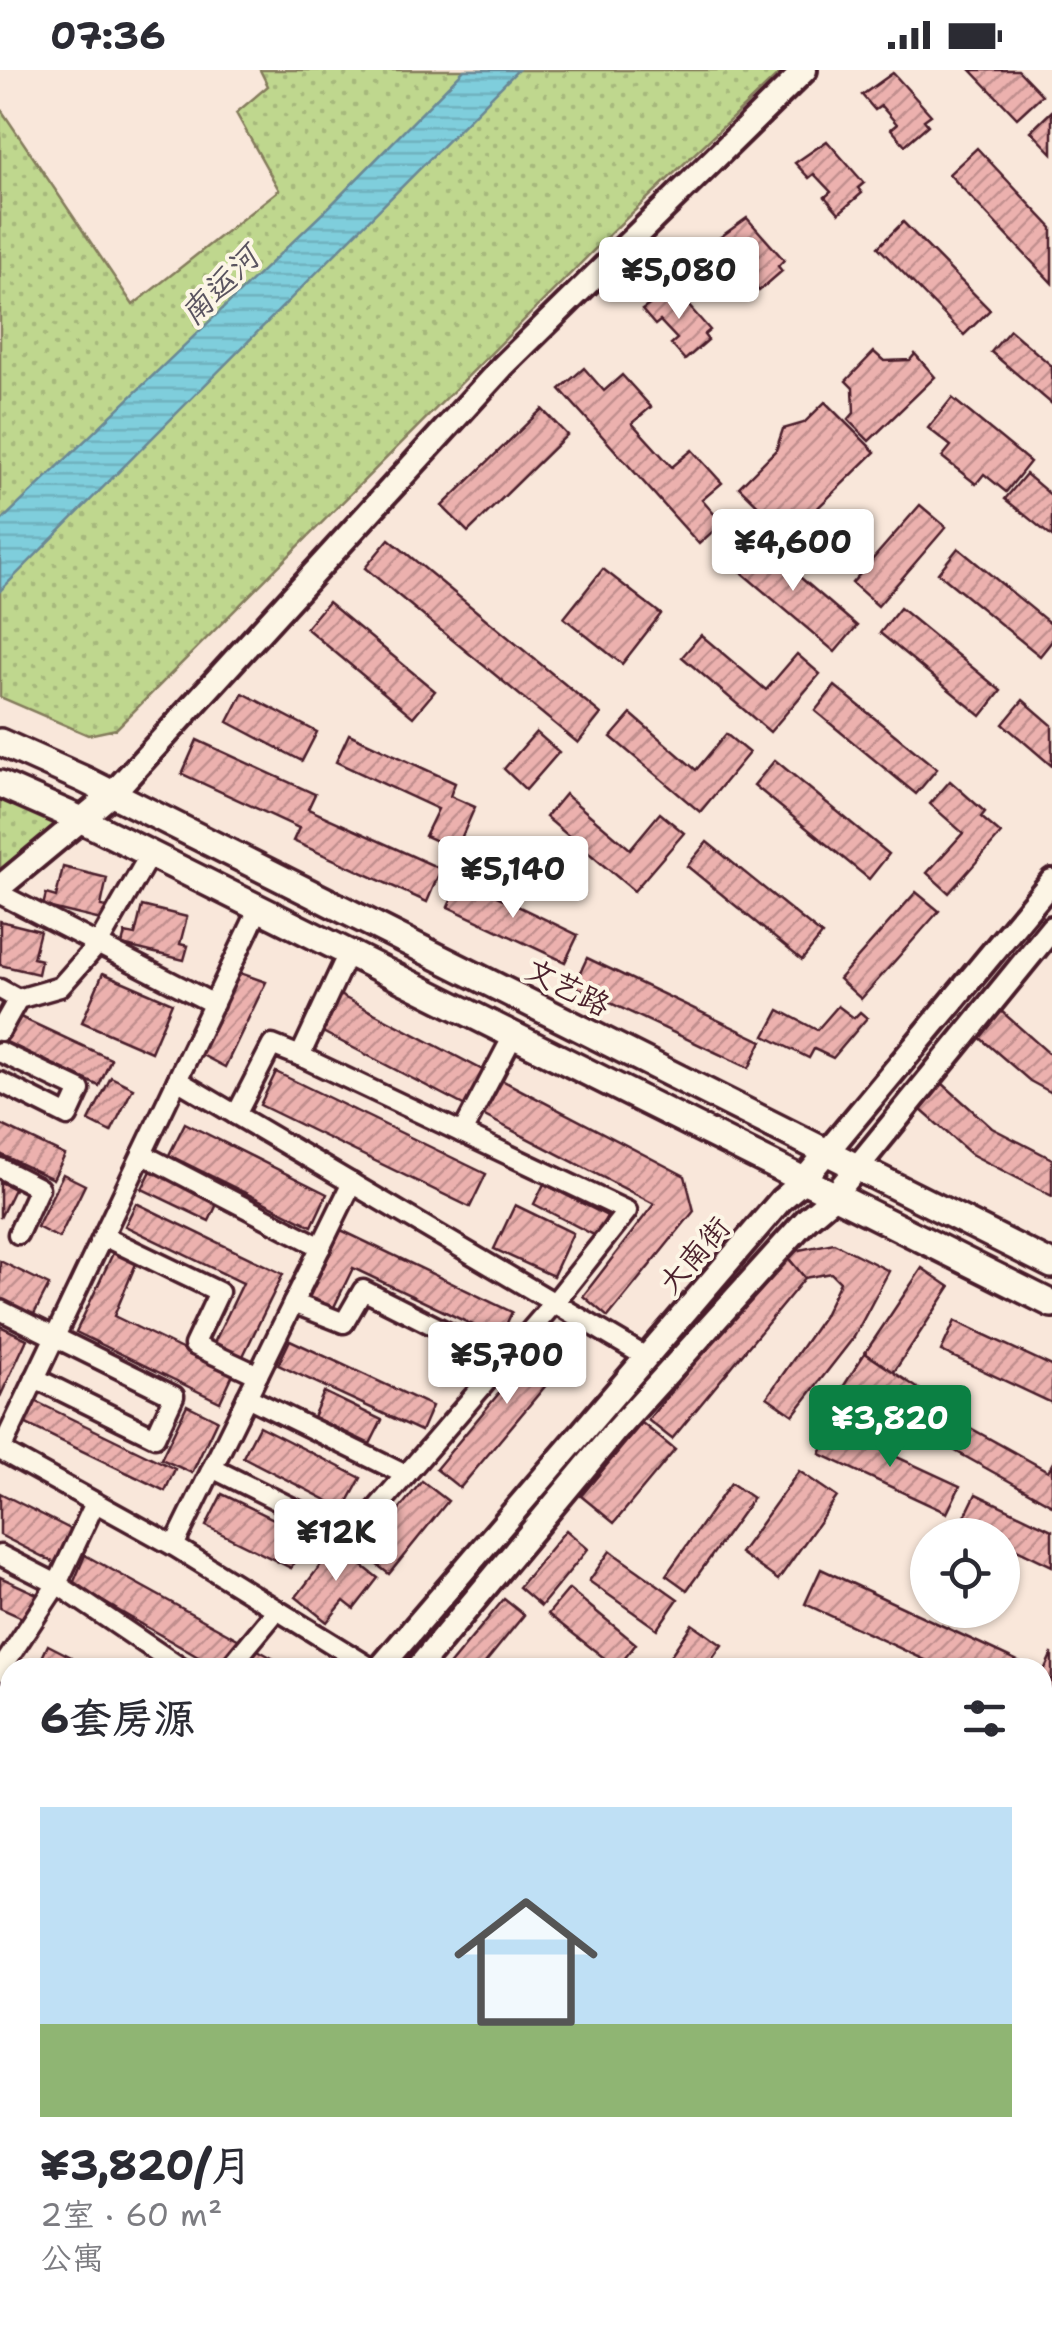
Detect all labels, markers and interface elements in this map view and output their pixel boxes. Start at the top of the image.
text: 07:36 [50,10,166,61]
water label: 南运河 [170,232,272,334]
pin: ¥5,080 [598,237,760,322]
text: ¥5,080 [621,248,737,291]
pin: ¥4,600 [712,509,874,594]
text: ¥4,600 [734,520,852,563]
pin: ¥5,140 [432,836,594,921]
text: ¥5,140 [460,847,566,890]
street label: 文艺路 [519,948,617,1026]
street label: 大南街 [649,1208,739,1302]
pin: ¥5,700 [426,1322,588,1407]
text: ¥5,700 [450,1333,564,1376]
pin: ¥3,820 [809,1385,971,1470]
text: ¥3,820 [831,1396,949,1439]
pin: ¥12K [277,1499,395,1584]
text: ¥12K [296,1510,376,1553]
map controls [910,1518,1020,1628]
button: locate [910,1518,1020,1628]
text: 6套房源 [40,1690,195,1746]
icon: filters [957,1691,1012,1746]
icon: home [436,1872,616,2052]
text: ¥3,820/月 [40,2137,252,2193]
text: 2室 · 60 m² [40,2193,222,2236]
text: 公寓 [40,2236,104,2279]

